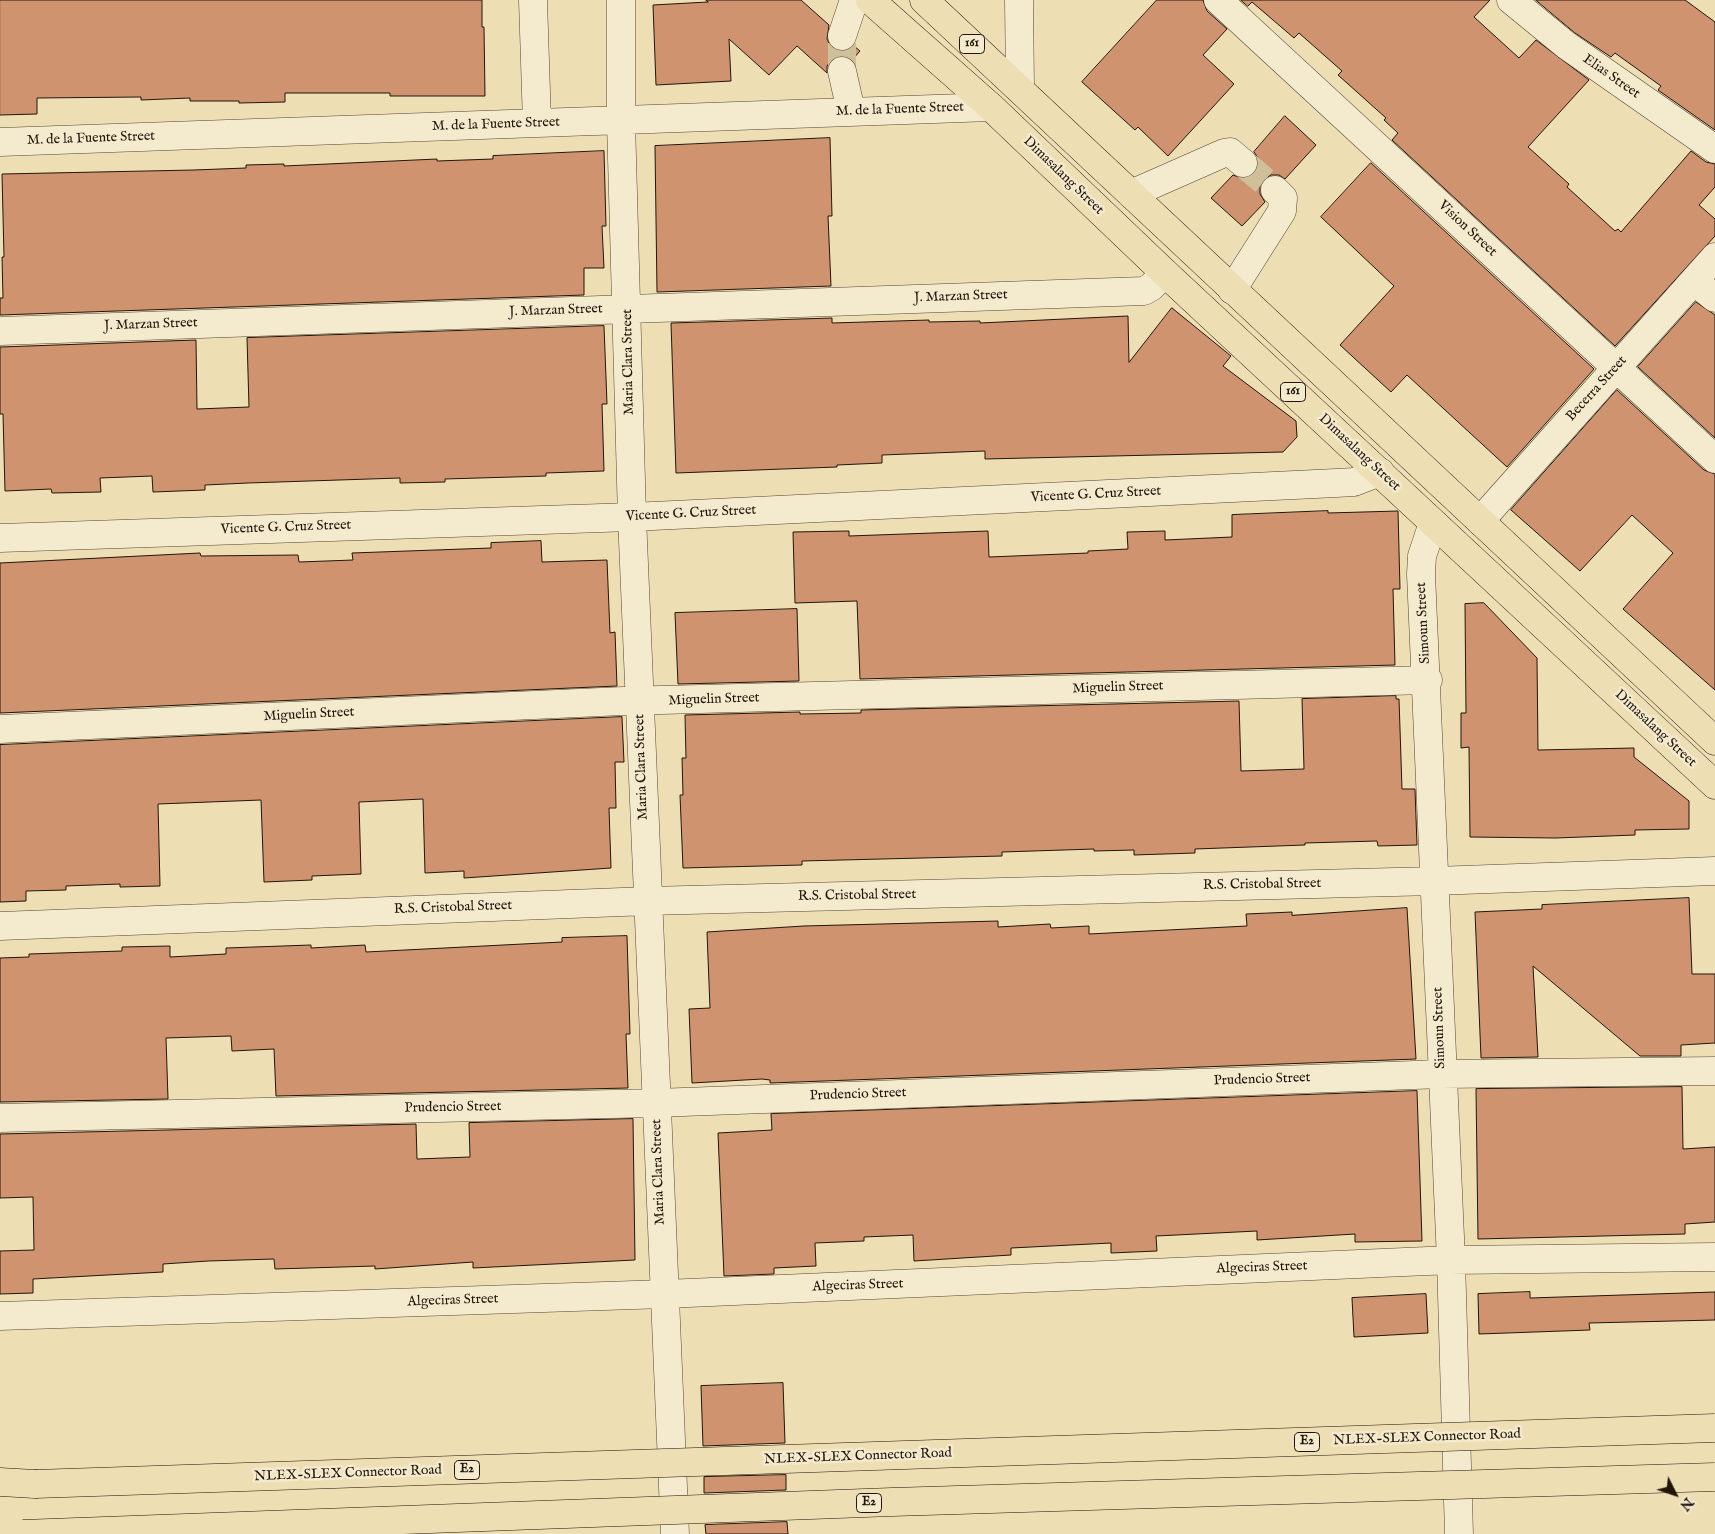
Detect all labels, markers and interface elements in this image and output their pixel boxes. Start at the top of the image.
road number: 161 [960,34,984,54]
street label: Elias Street [1579,51,1643,103]
street label: M. de la Fuente Street [836,99,964,121]
street label: M. de la Fuente Street [432,114,560,136]
street label: M. de la Fuente Street [27,128,155,150]
street label: Dimasalang Street [1019,133,1107,219]
street label: Vision Street [1434,198,1500,260]
street label: J. Marzan Street [914,287,1008,307]
street label: J. Marzan Street [509,301,603,321]
street label: Maria Clara Street [620,309,638,415]
street label: J. Marzan Street [104,315,198,335]
street label: Becerra Street [1563,353,1631,425]
road number: 161 [1280,382,1306,402]
street label: Dimasalang Street [1315,411,1403,495]
street label: Vicente G. Cruz Street [1030,483,1162,507]
street label: Vicente G. Cruz Street [625,502,757,526]
street label: Vicente G. Cruz Street [220,517,352,539]
street label: Simoun Street [1413,582,1435,664]
street label: Miguelin Street [1072,678,1164,698]
street label: Dimasalang Street [1611,687,1699,771]
street label: Miguelin Street [668,690,760,710]
street label: Miguelin Street [263,704,355,726]
street label: Maria Clara Street [632,714,652,820]
street label: R.S. Cristobal Street [1203,876,1321,894]
street label: R.S. Cristobal Street [798,887,916,905]
street label: R.S. Cristobal Street [394,898,512,918]
street label: Simoun Street [1430,987,1450,1069]
street label: Prudencio Street [1213,1070,1311,1090]
street label: Prudencio Street [809,1085,907,1105]
street label: Prudencio Street [404,1099,502,1117]
street label: Maria Clara Street [649,1119,669,1225]
street label: Algeciras Street [1216,1258,1308,1278]
street label: Algeciras Street [812,1276,904,1296]
street label: Algeciras Street [407,1291,499,1311]
street label: NLEX-SLEX Connector Road [1333,1426,1521,1450]
road number: E2 [1294,1432,1320,1451]
street label: NLEX-SLEX Connector Road [764,1445,952,1469]
road number: E2 [454,1460,480,1480]
street label: NLEX-SLEX Connector Road [254,1462,442,1486]
north arrow [1650,1469,1700,1519]
text: N [1676,1493,1697,1514]
road number: E2 [856,1494,882,1512]

